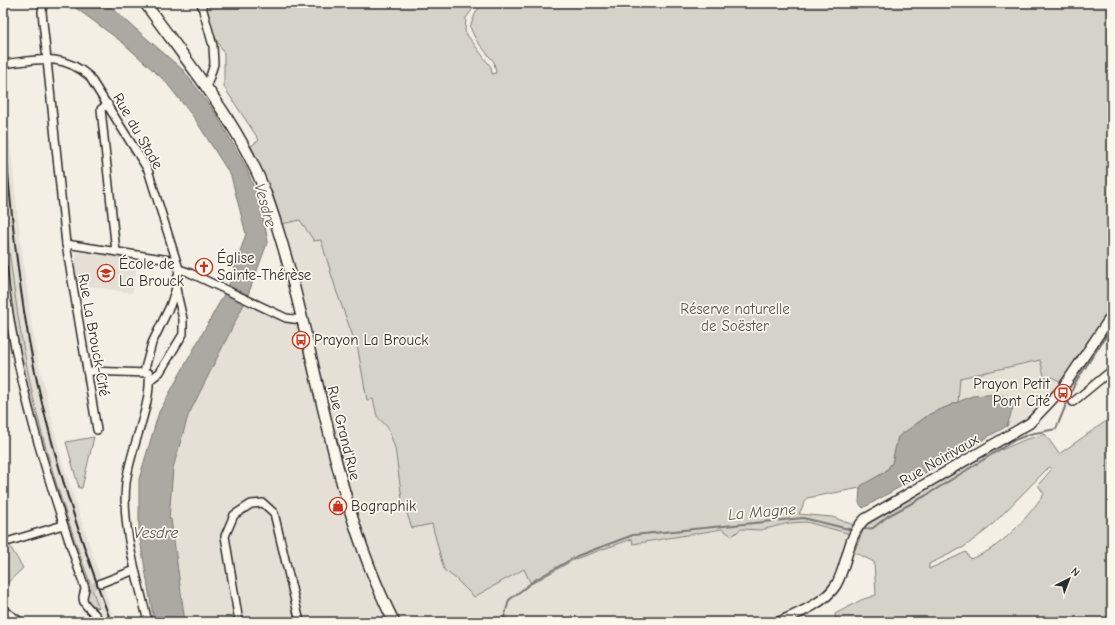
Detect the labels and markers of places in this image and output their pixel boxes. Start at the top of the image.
place label: Église Sainte-Thérèse [217,248,312,284]
place label: École de La Brouck [119,254,185,290]
church icon: Église Sainte-Thérèse [194,257,214,277]
school or university icon: École de La Brouck [96,263,116,283]
bus stop icon: Prayon La Brouck [291,330,311,350]
place label: Prayon La Brouck [314,331,429,349]
place label: Prayon Petit Pont Cité [973,375,1051,410]
bus stop icon: Prayon Petit Pont Cité [1053,383,1073,403]
shop icon: Bographik [328,496,348,516]
place label: Bographik [351,497,417,515]

